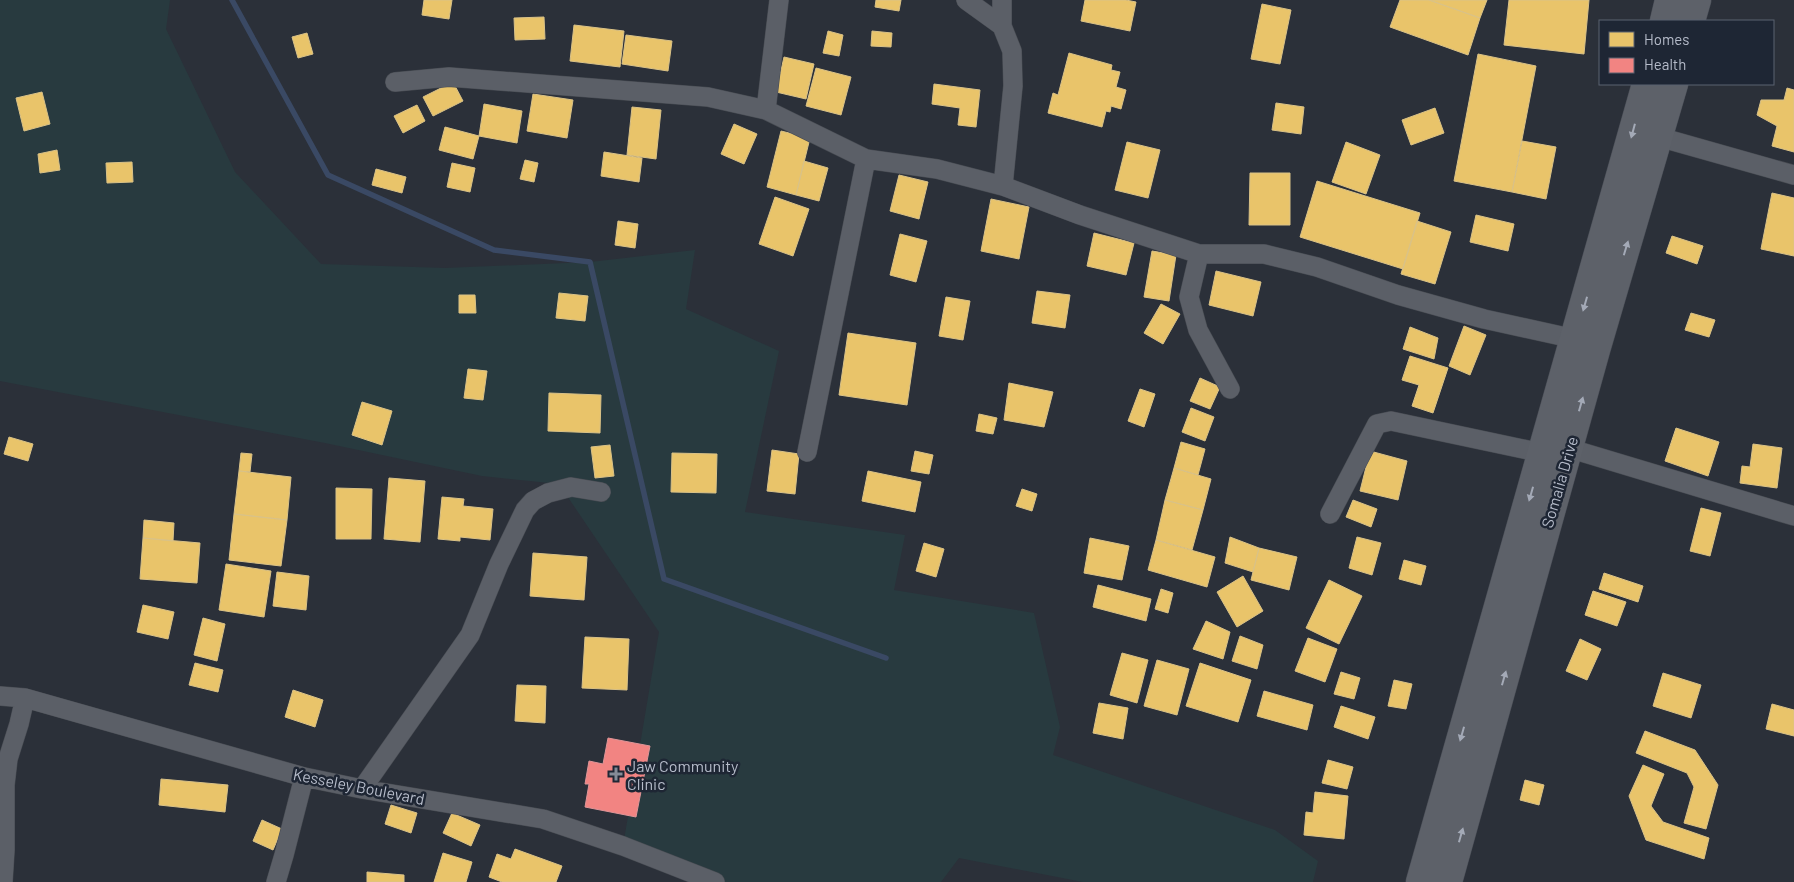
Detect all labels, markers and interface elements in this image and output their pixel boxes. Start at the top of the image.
legend [1599,20,1774,85]
text: Homes [1644,30,1689,48]
text: Health [1644,55,1686,73]
one-way arrow [1629,123,1637,138]
one-way arrow [1623,240,1631,255]
one-way arrow [1580,297,1588,312]
one-way arrow [1577,396,1585,411]
street label: Somalia Drive [1537,434,1581,530]
one-way arrow [1526,487,1534,502]
one-way arrow [1501,671,1509,686]
one-way arrow [1458,727,1466,742]
place label: Jaw Community Clinic [627,756,739,793]
street label: Kesseley Boulevard [292,764,426,808]
marker: Jaw Community Clinic [609,767,623,781]
one-way arrow [1457,827,1465,842]

